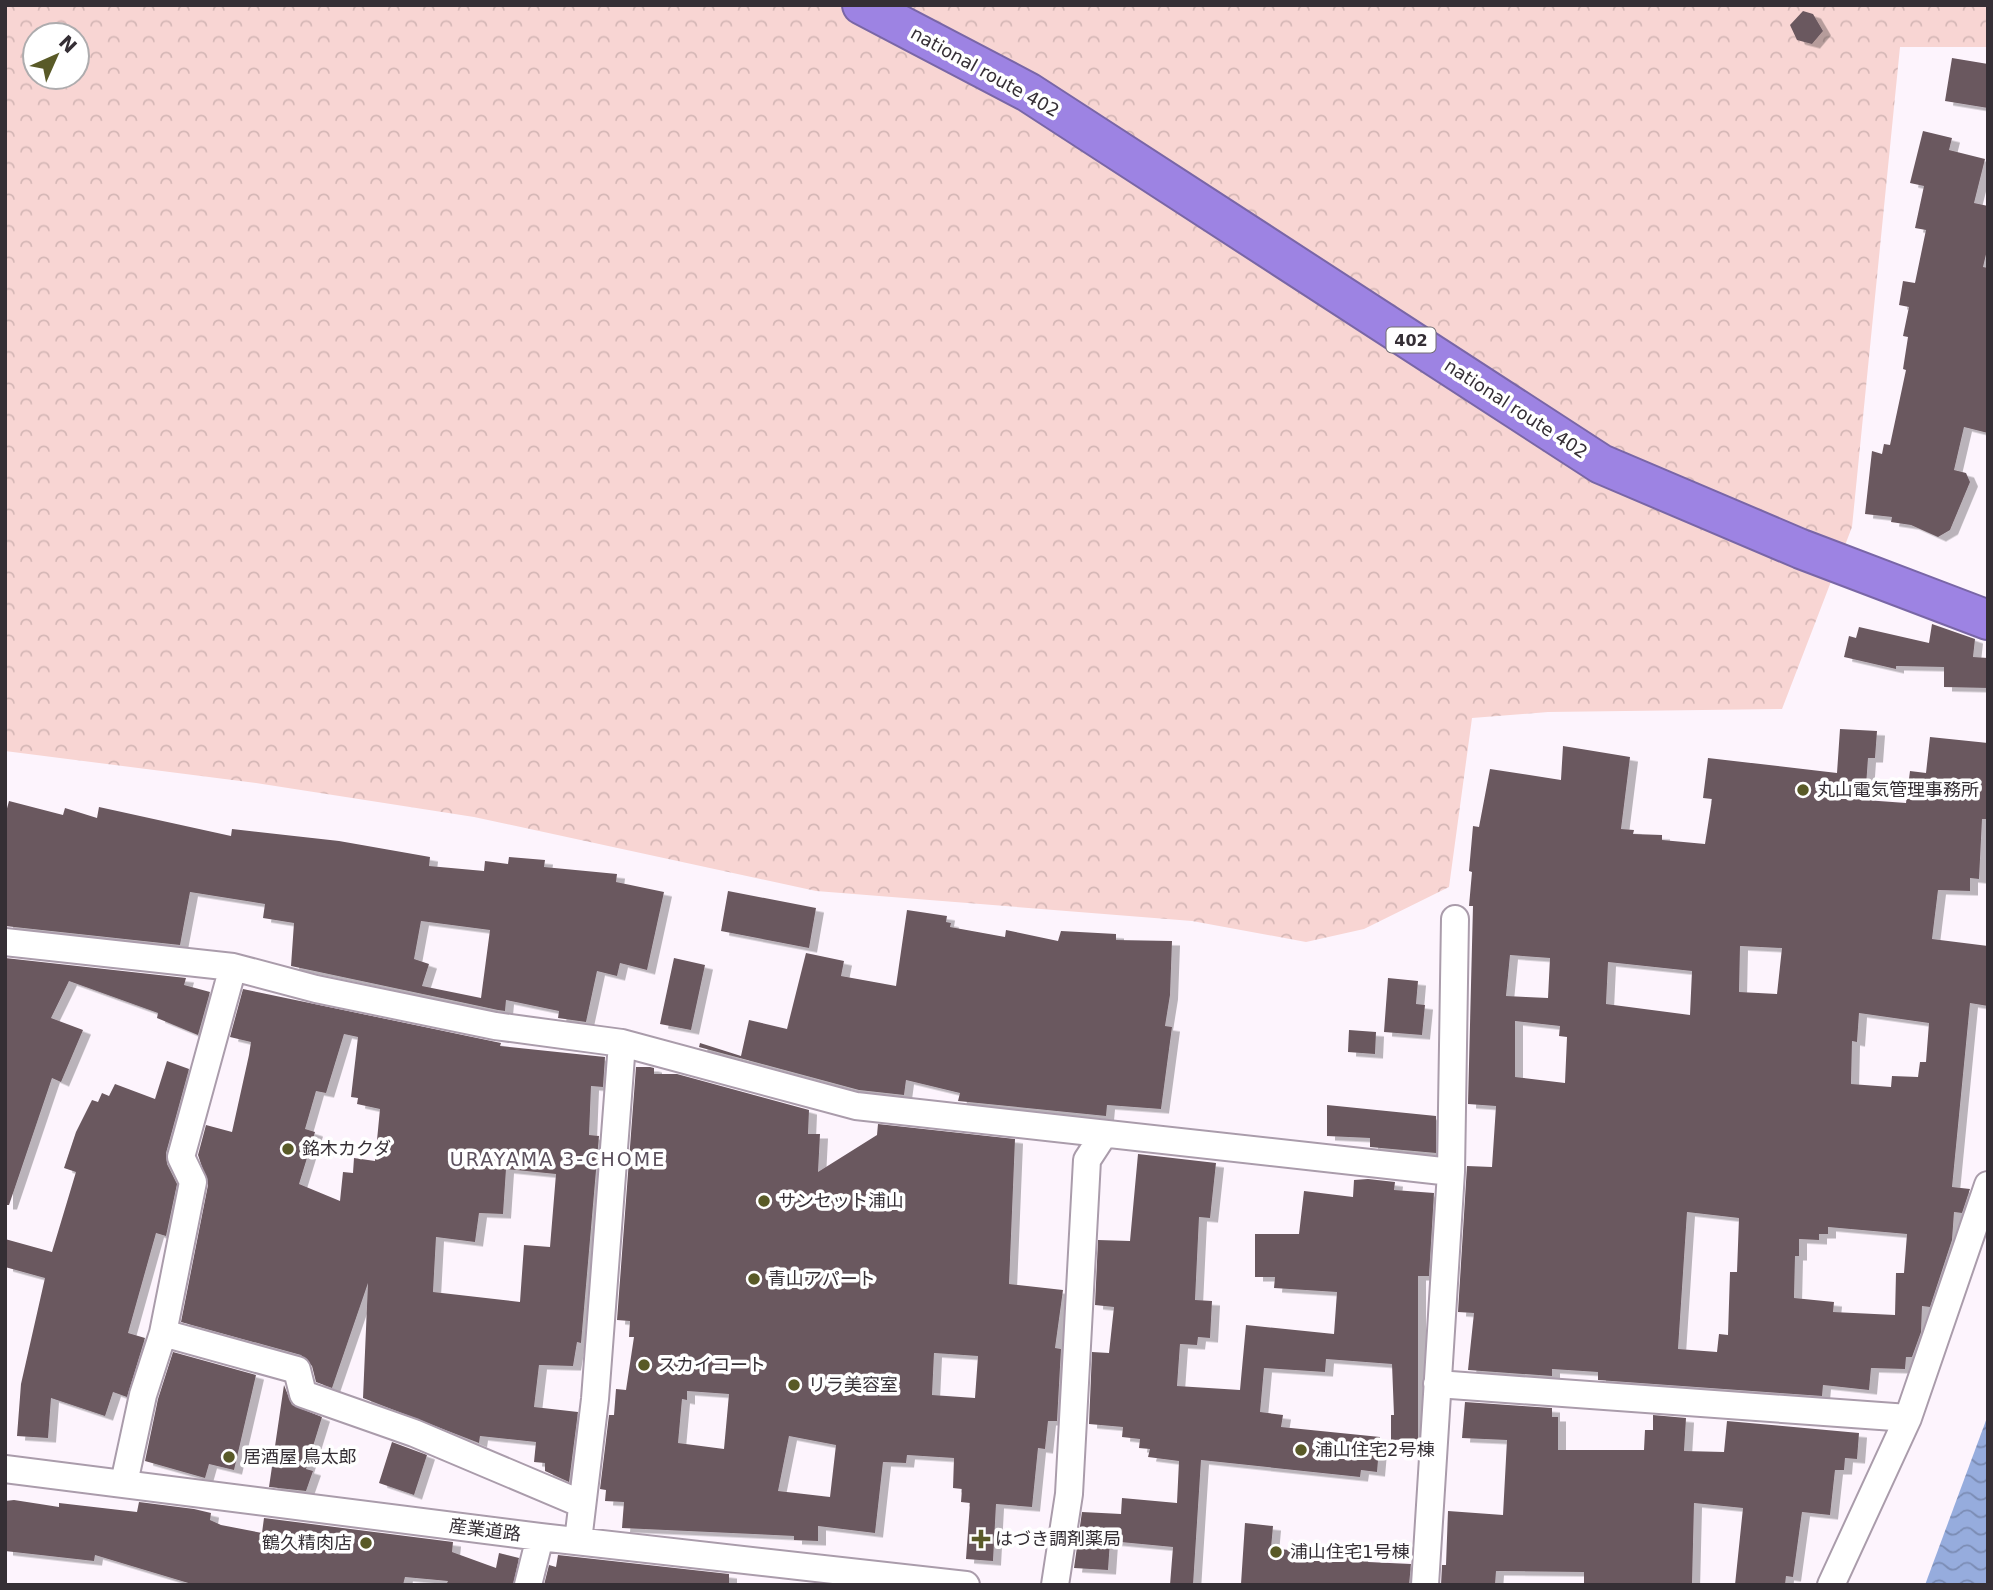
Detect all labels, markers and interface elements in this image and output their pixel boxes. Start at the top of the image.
north arrow [21,21,91,91]
street label: national route 402 [907,22,1063,121]
text: N [55,31,81,57]
road number: 402 [1386,328,1436,352]
street label: national route 402 [1441,354,1592,463]
place label: 丸山電気管理事務所 [1817,779,1979,800]
marker: 丸山電気管理事務所 [1795,782,1811,798]
place label: 銘木カクダ [302,1138,391,1159]
marker: 銘木カクダ [280,1141,296,1157]
district label: URAYAMA 3-CHOME [450,1148,666,1170]
place label: サンセット浦山 [778,1190,904,1211]
marker: サンセット浦山 [756,1193,772,1209]
place label: 青山アパート [768,1268,876,1289]
marker: 青山アパート [746,1271,762,1287]
place label: スカイコート [658,1354,766,1375]
marker: スカイコート [636,1357,652,1373]
place label: リラ美容室 [808,1374,898,1395]
marker: リラ美容室 [786,1377,802,1393]
place label: 浦山住宅2号棟 [1315,1439,1434,1460]
marker: 浦山住宅2号棟 [1293,1442,1309,1458]
place label: 居酒屋 鳥太郎 [243,1446,357,1467]
marker: 居酒屋 鳥太郎 [221,1449,237,1465]
street label: 産業道路 [448,1515,522,1544]
place label: はづき調剤薬局 [995,1528,1121,1549]
marker: はづき調剤薬局 [973,1531,989,1547]
place label: 鶴久精肉店 [262,1532,352,1553]
marker: 鶴久精肉店 [358,1535,374,1551]
place label: 浦山住宅1号棟 [1290,1541,1409,1562]
marker: 浦山住宅1号棟 [1268,1544,1284,1560]

